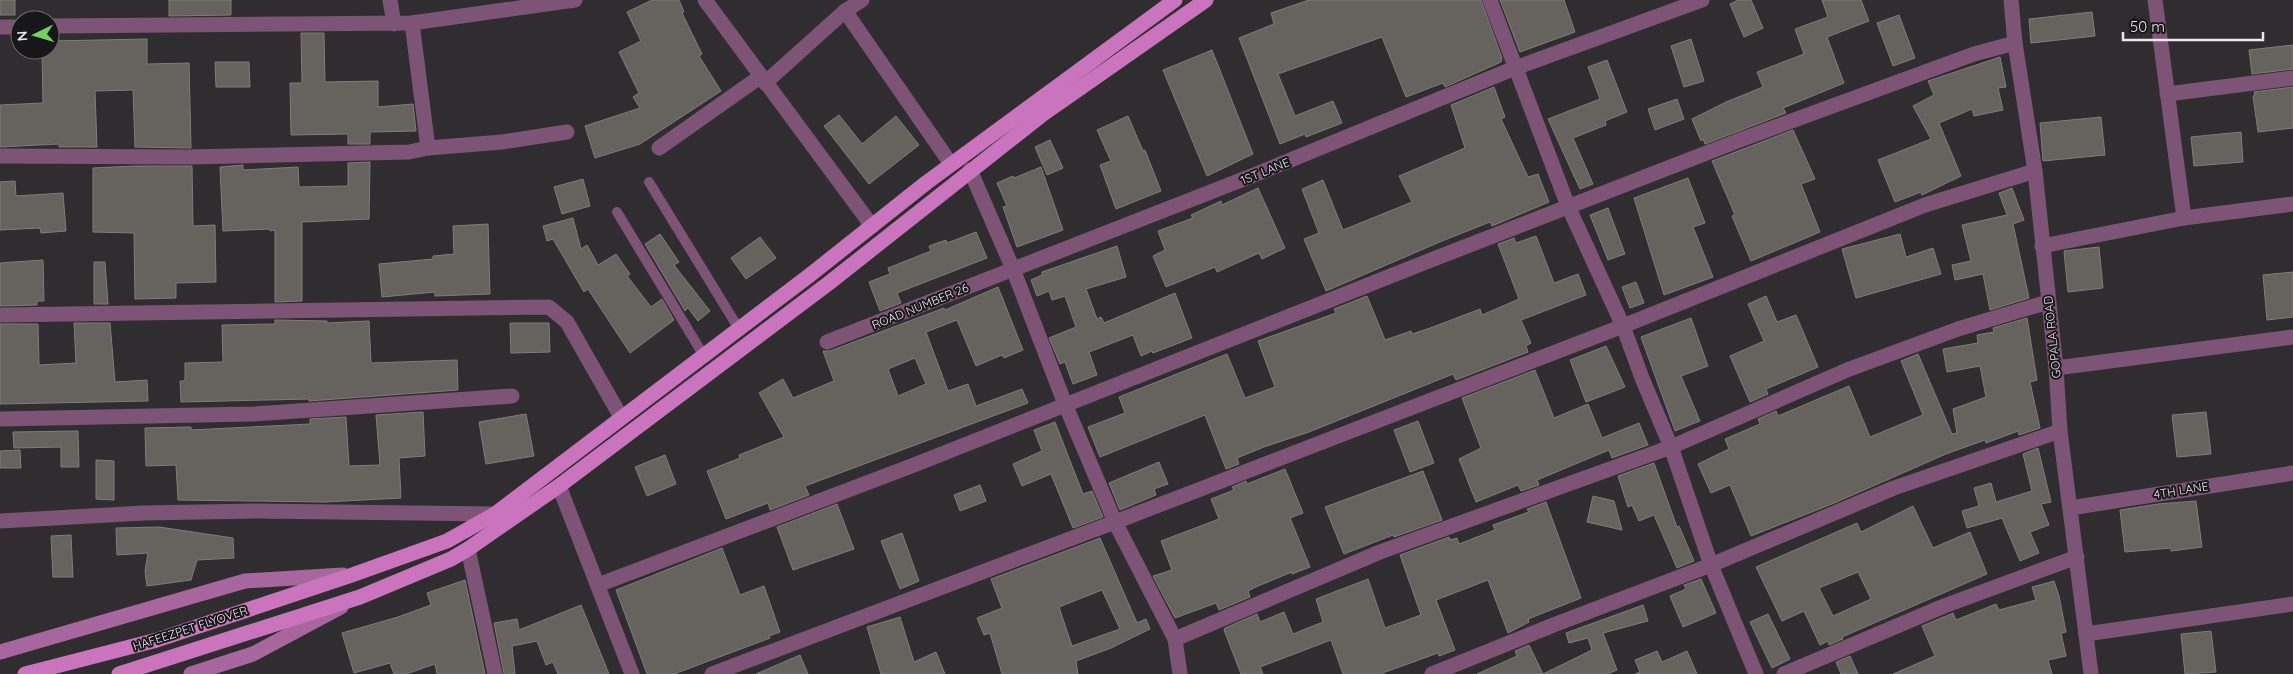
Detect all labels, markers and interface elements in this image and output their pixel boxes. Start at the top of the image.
north arrow [10,10,60,60]
scale bar [2123,10,2263,42]
text: 50 m [2130,17,2165,36]
text: N [13,30,31,42]
street label: 1ST LANE [1238,154,1292,188]
street label: ROAD NUMBER 26 [869,280,971,332]
street label: GOPALA ROAD [2040,295,2064,379]
street label: 4TH LANE [2153,478,2210,502]
street label: HAFEEZPET FLYOVER [131,602,249,654]

